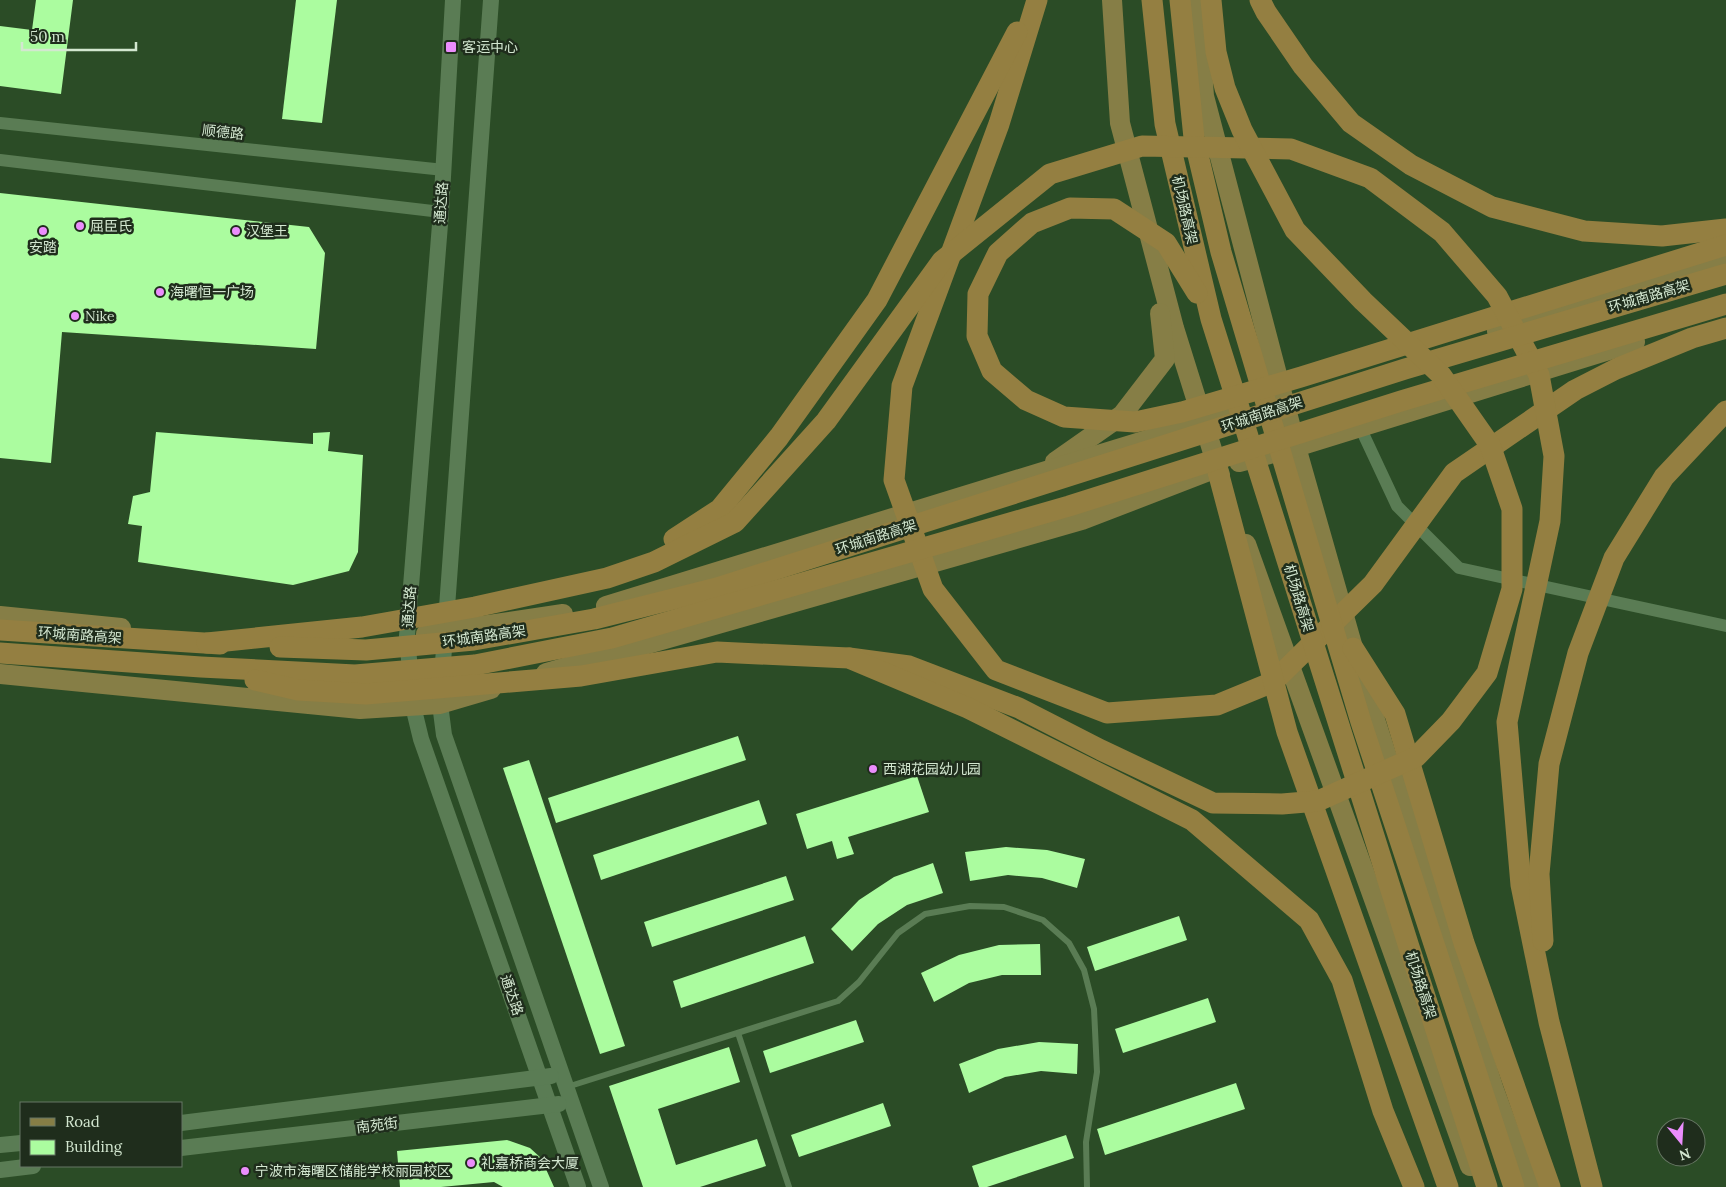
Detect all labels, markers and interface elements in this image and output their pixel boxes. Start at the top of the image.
scale bar [22,20,136,52]
text: 50 m [30,27,65,46]
place label: 客运中心 [462,38,518,56]
marker: 客运中心 [444,40,458,54]
street label: 顺德路 [201,121,245,143]
street label: 机场路高架 [1168,174,1202,246]
street label: 通达路 [431,181,451,225]
place label: 屈臣氏 [90,217,132,235]
marker: 屈臣氏 [74,220,86,232]
place label: 汉堡王 [246,222,288,240]
marker: 安踏 [37,225,49,237]
marker: 汉堡王 [230,225,242,237]
place label: 安踏 [29,238,57,256]
street label: 环城南路高架 [1606,276,1692,316]
place label: 海曙恒一广场 [170,283,254,301]
marker: 海曙恒一广场 [154,286,166,298]
place label: Nike [85,307,115,325]
marker: Nike [69,310,81,322]
street label: 环城南路高架 [1219,392,1305,436]
street label: 环城南路高架 [833,515,919,559]
street label: 机场路高架 [1280,562,1318,634]
street label: 通达路 [399,585,419,629]
street label: 环城南路高架 [441,621,527,651]
street label: 环城南路高架 [37,623,123,647]
place label: 西湖花园幼儿园 [883,760,981,778]
marker: 西湖花园幼儿园 [867,763,879,775]
street label: 机场路高架 [1402,949,1440,1021]
street label: 通达路 [497,972,527,1018]
legend [20,1102,182,1167]
text: Road [65,1112,100,1131]
street label: 南苑街 [355,1114,399,1136]
north arrow [1656,1117,1706,1167]
text: Building [65,1137,123,1156]
text: N [1677,1144,1693,1165]
place label: 礼嘉桥商会大厦 [481,1154,579,1172]
marker: 礼嘉桥商会大厦 [465,1157,477,1169]
place label: 宁波市海曙区储能学校丽园校区 [255,1162,451,1180]
marker: 宁波市海曙区储能学校丽园校区 [239,1165,251,1177]

